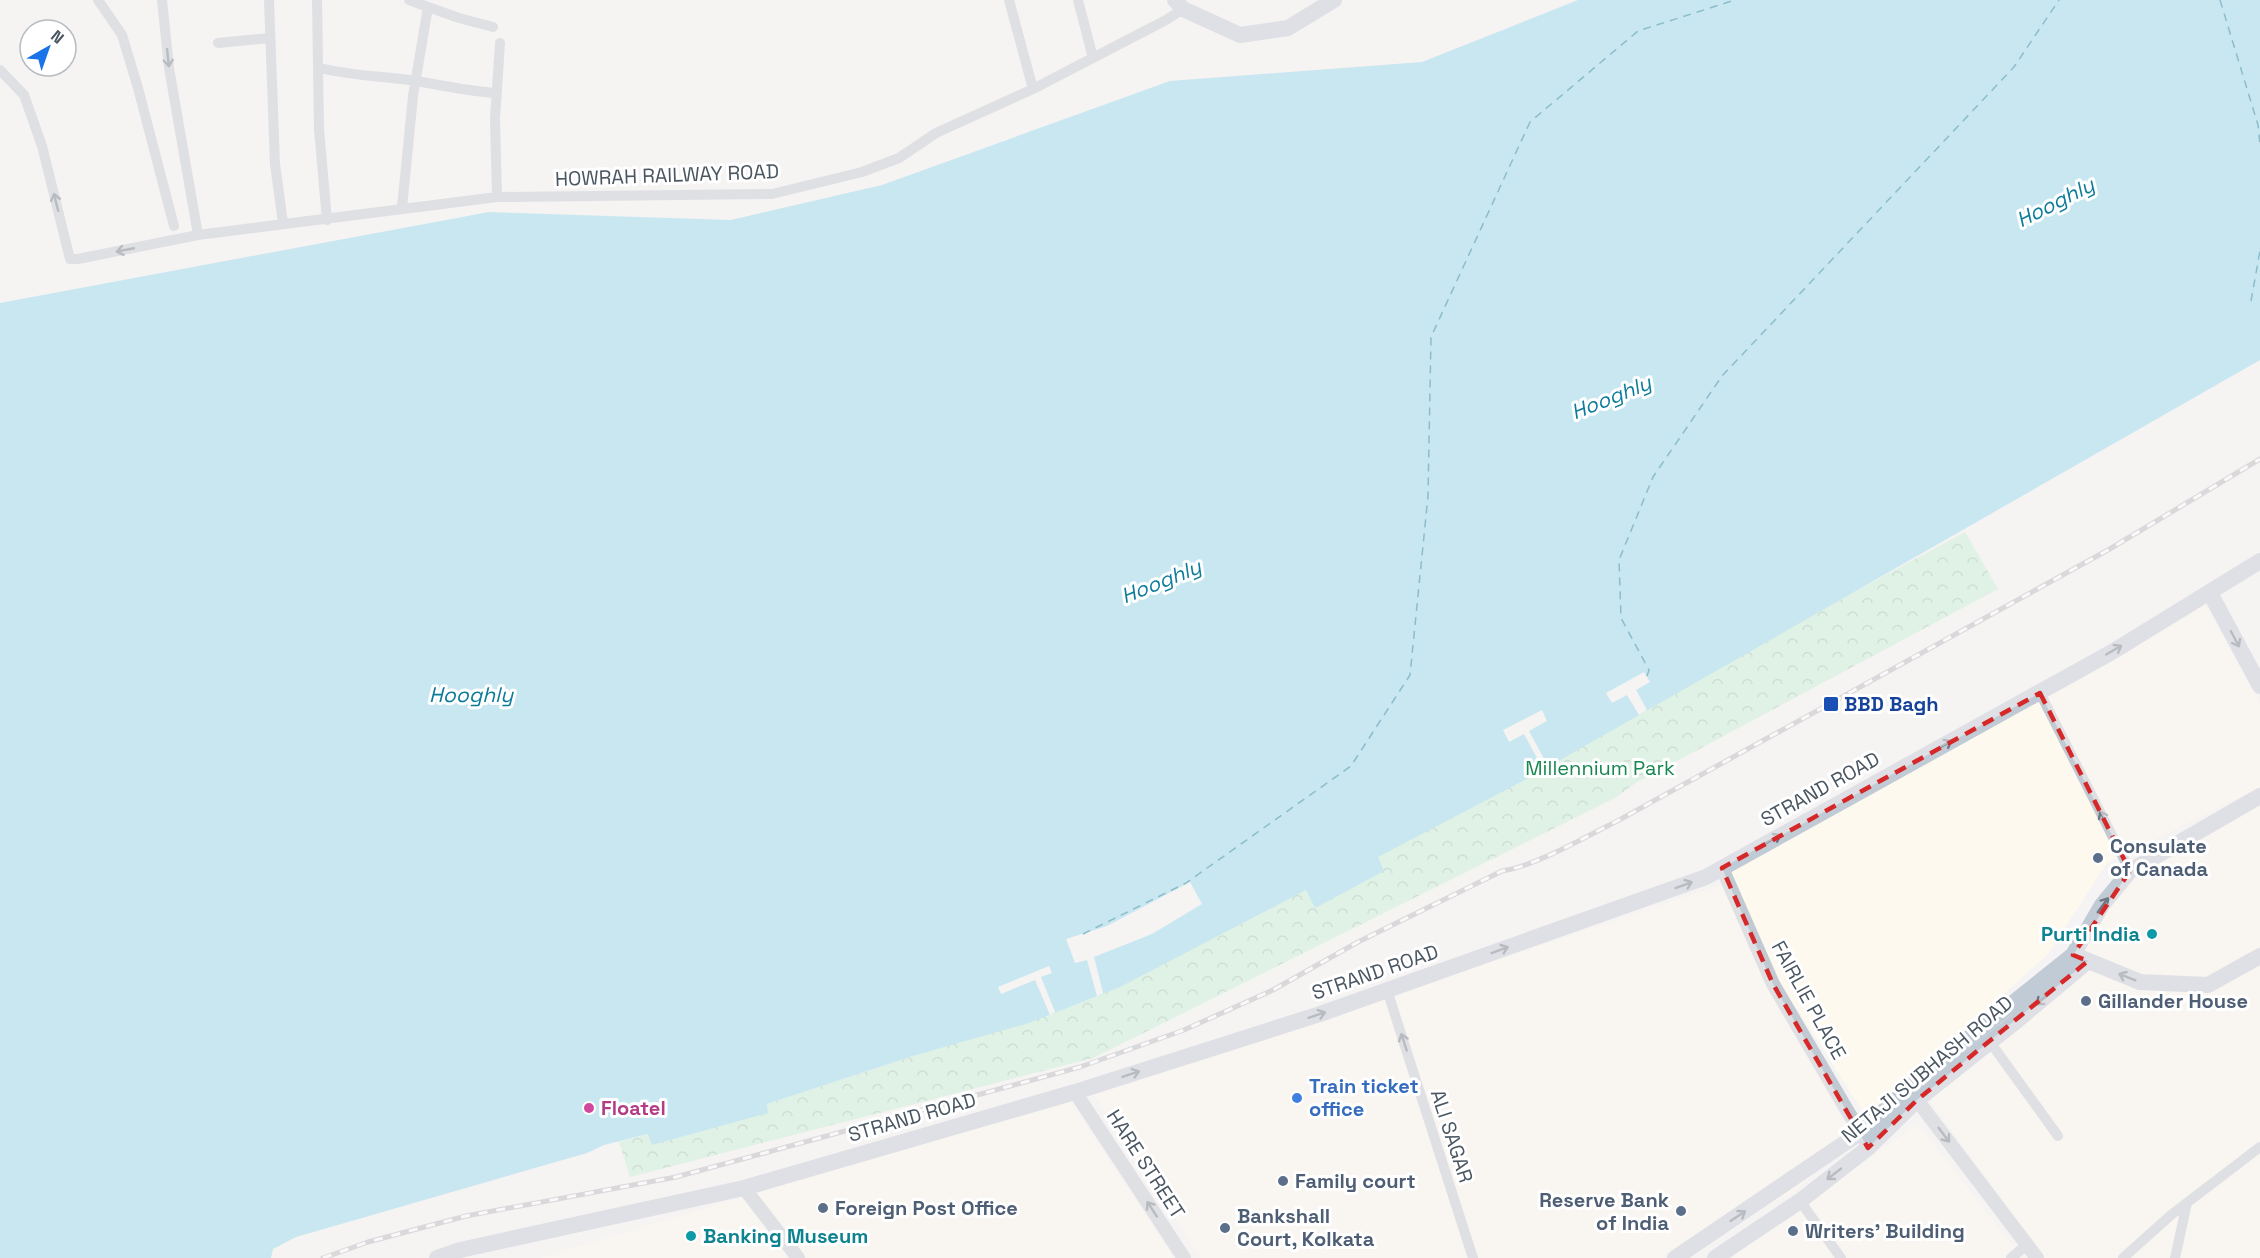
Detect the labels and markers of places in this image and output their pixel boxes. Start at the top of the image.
place label: BBD Bagh [1844,691,1939,717]
marker: BBD Bagh [1822,695,1840,713]
place label: Consulate of Canada [2110,833,2209,882]
marker: Consulate of Canada [2091,851,2105,865]
place label: Purti India [2041,921,2140,947]
marker: Purti India [2145,927,2159,941]
place label: Gillander House [2098,988,2248,1014]
marker: Gillander House [2079,994,2093,1008]
place label: Train ticket office [1309,1073,1419,1122]
marker: Train ticket office [1290,1091,1304,1105]
place label: Floatel [601,1095,666,1121]
marker: Floatel [582,1101,596,1115]
place label: Family court [1295,1168,1416,1194]
marker: Family court [1276,1174,1290,1188]
place label: Reserve Bank of India [1539,1187,1669,1236]
place label: Foreign Post Office [835,1195,1018,1221]
marker: Foreign Post Office [816,1201,830,1215]
place label: Bankshall Court, Kolkata [1237,1203,1375,1252]
marker: Reserve Bank of India [1674,1204,1688,1218]
place label: Writers' Building [1805,1218,1965,1244]
marker: Bankshall Court, Kolkata [1218,1221,1232,1235]
place label: Banking Museum [703,1223,868,1249]
marker: Writers' Building [1786,1224,1800,1238]
marker: Banking Museum [684,1229,698,1243]

